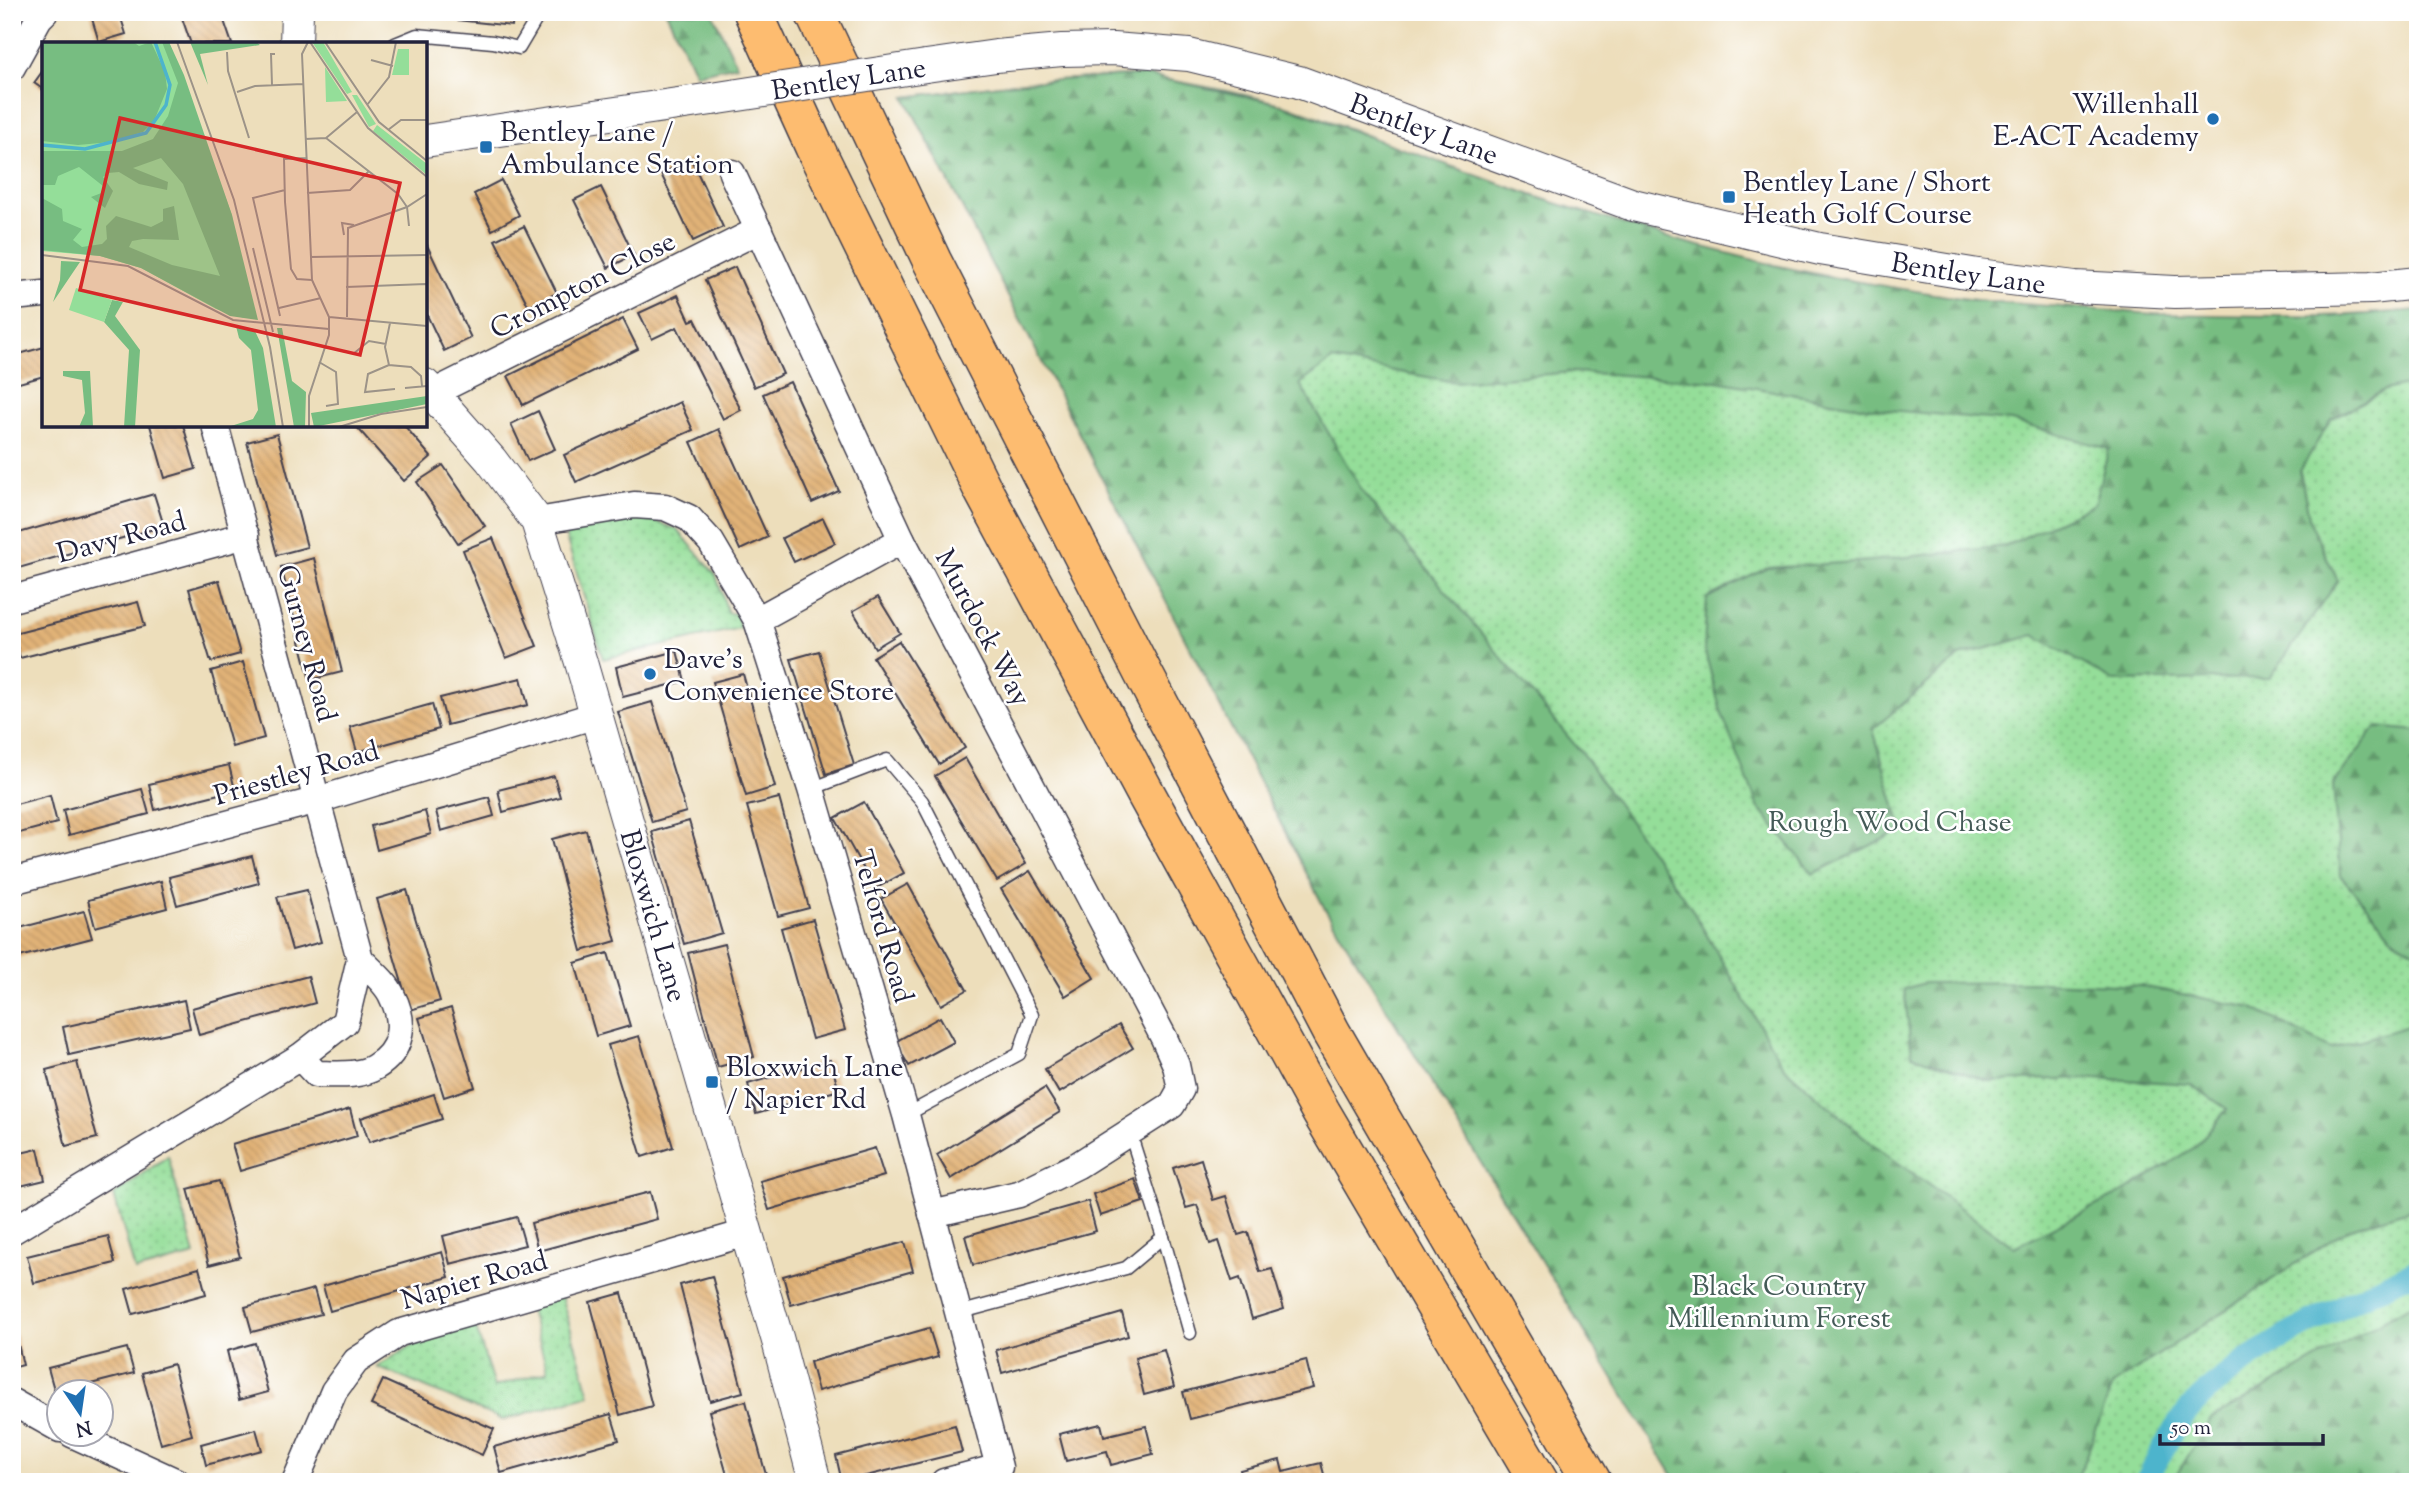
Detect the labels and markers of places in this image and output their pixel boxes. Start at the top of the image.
place label: Willenhall E-ACT Academy [1993,86,2199,158]
marker: Willenhall E-ACT Academy [2205,111,2221,127]
place label: Bentley Lane / Ambulance Station [500,114,734,186]
marker: Bentley Lane / Ambulance Station [478,139,494,155]
place label: Bentley Lane / Short Heath Golf Course [1743,164,1991,236]
marker: Bentley Lane / Short Heath Golf Course [1721,189,1737,205]
place label: Dave's Convenience Store [664,641,894,713]
marker: Dave's Convenience Store [642,666,658,682]
place label: Bloxwich Lane / Napier Rd [726,1049,904,1121]
marker: Bloxwich Lane / Napier Rd [704,1074,720,1090]

